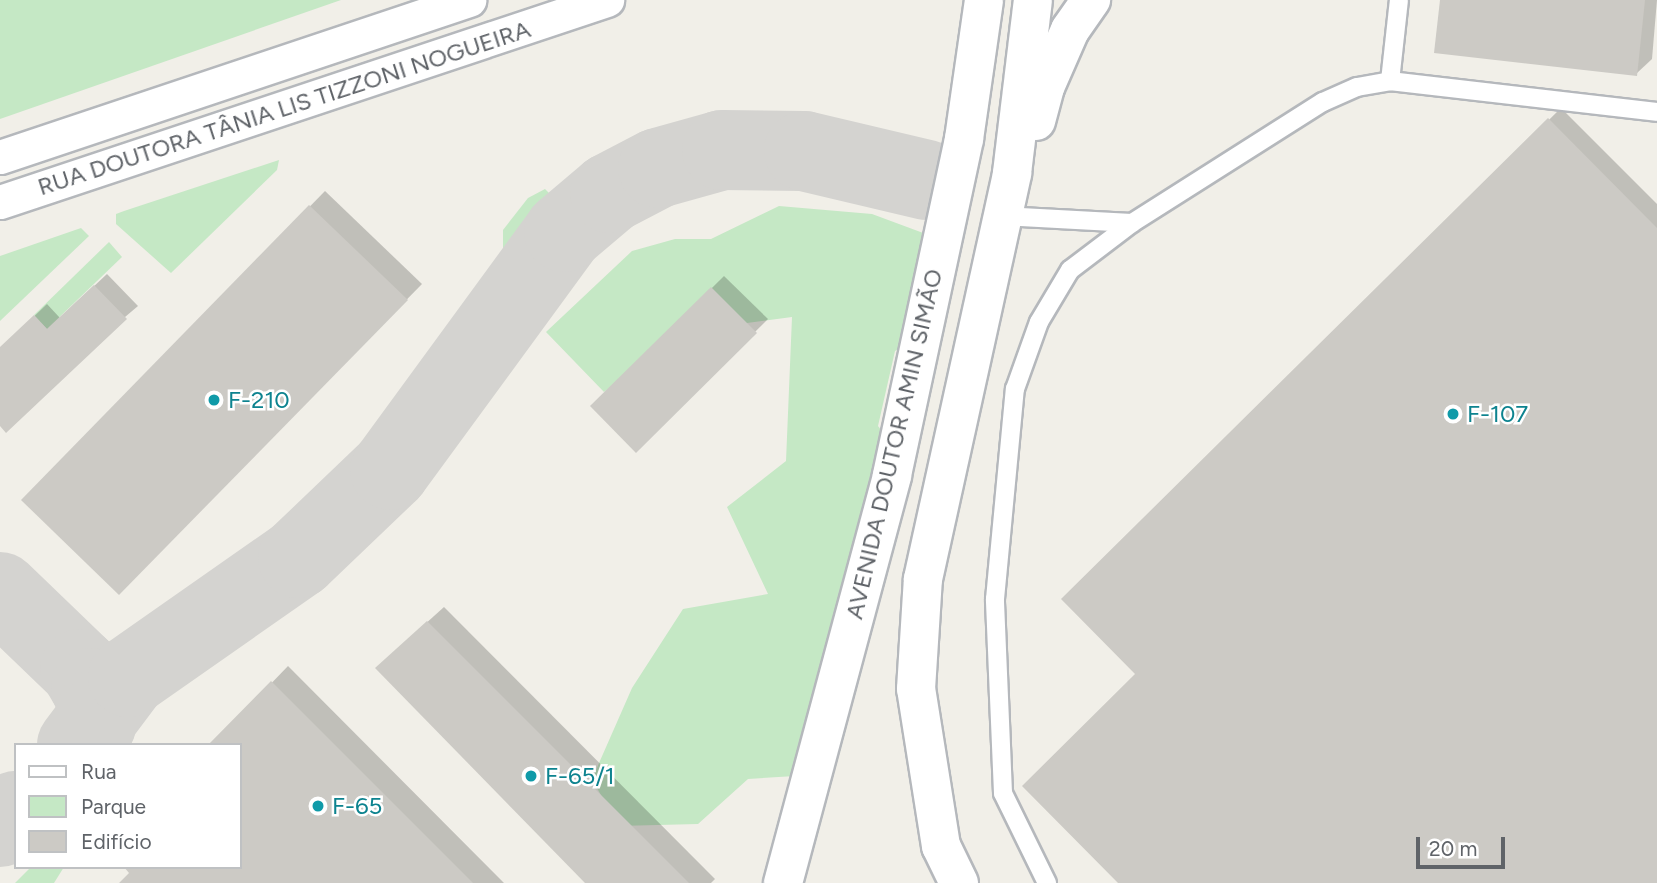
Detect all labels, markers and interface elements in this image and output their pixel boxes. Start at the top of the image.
street label: RUA DOUTORA TÂNIA LIS TIZZONI NOGUEIRA [34,15,534,201]
street label: AVENIDA DOUTOR AMIN SIMÃO [840,266,948,622]
place label: F-210 [228,386,290,414]
marker: F-210 [206,392,222,408]
place label: F-107 [1467,400,1528,428]
marker: F-107 [1445,406,1461,422]
legend [14,743,242,869]
text: Rua [81,759,117,784]
place label: F-65/1 [545,762,615,790]
marker: F-65/1 [523,768,539,784]
place label: F-65 [332,792,382,820]
text: Parque [81,794,146,819]
marker: F-65 [310,798,326,814]
scale bar [1419,824,1508,868]
text: Edifício [81,829,152,854]
text: 20 m [1429,836,1477,861]

